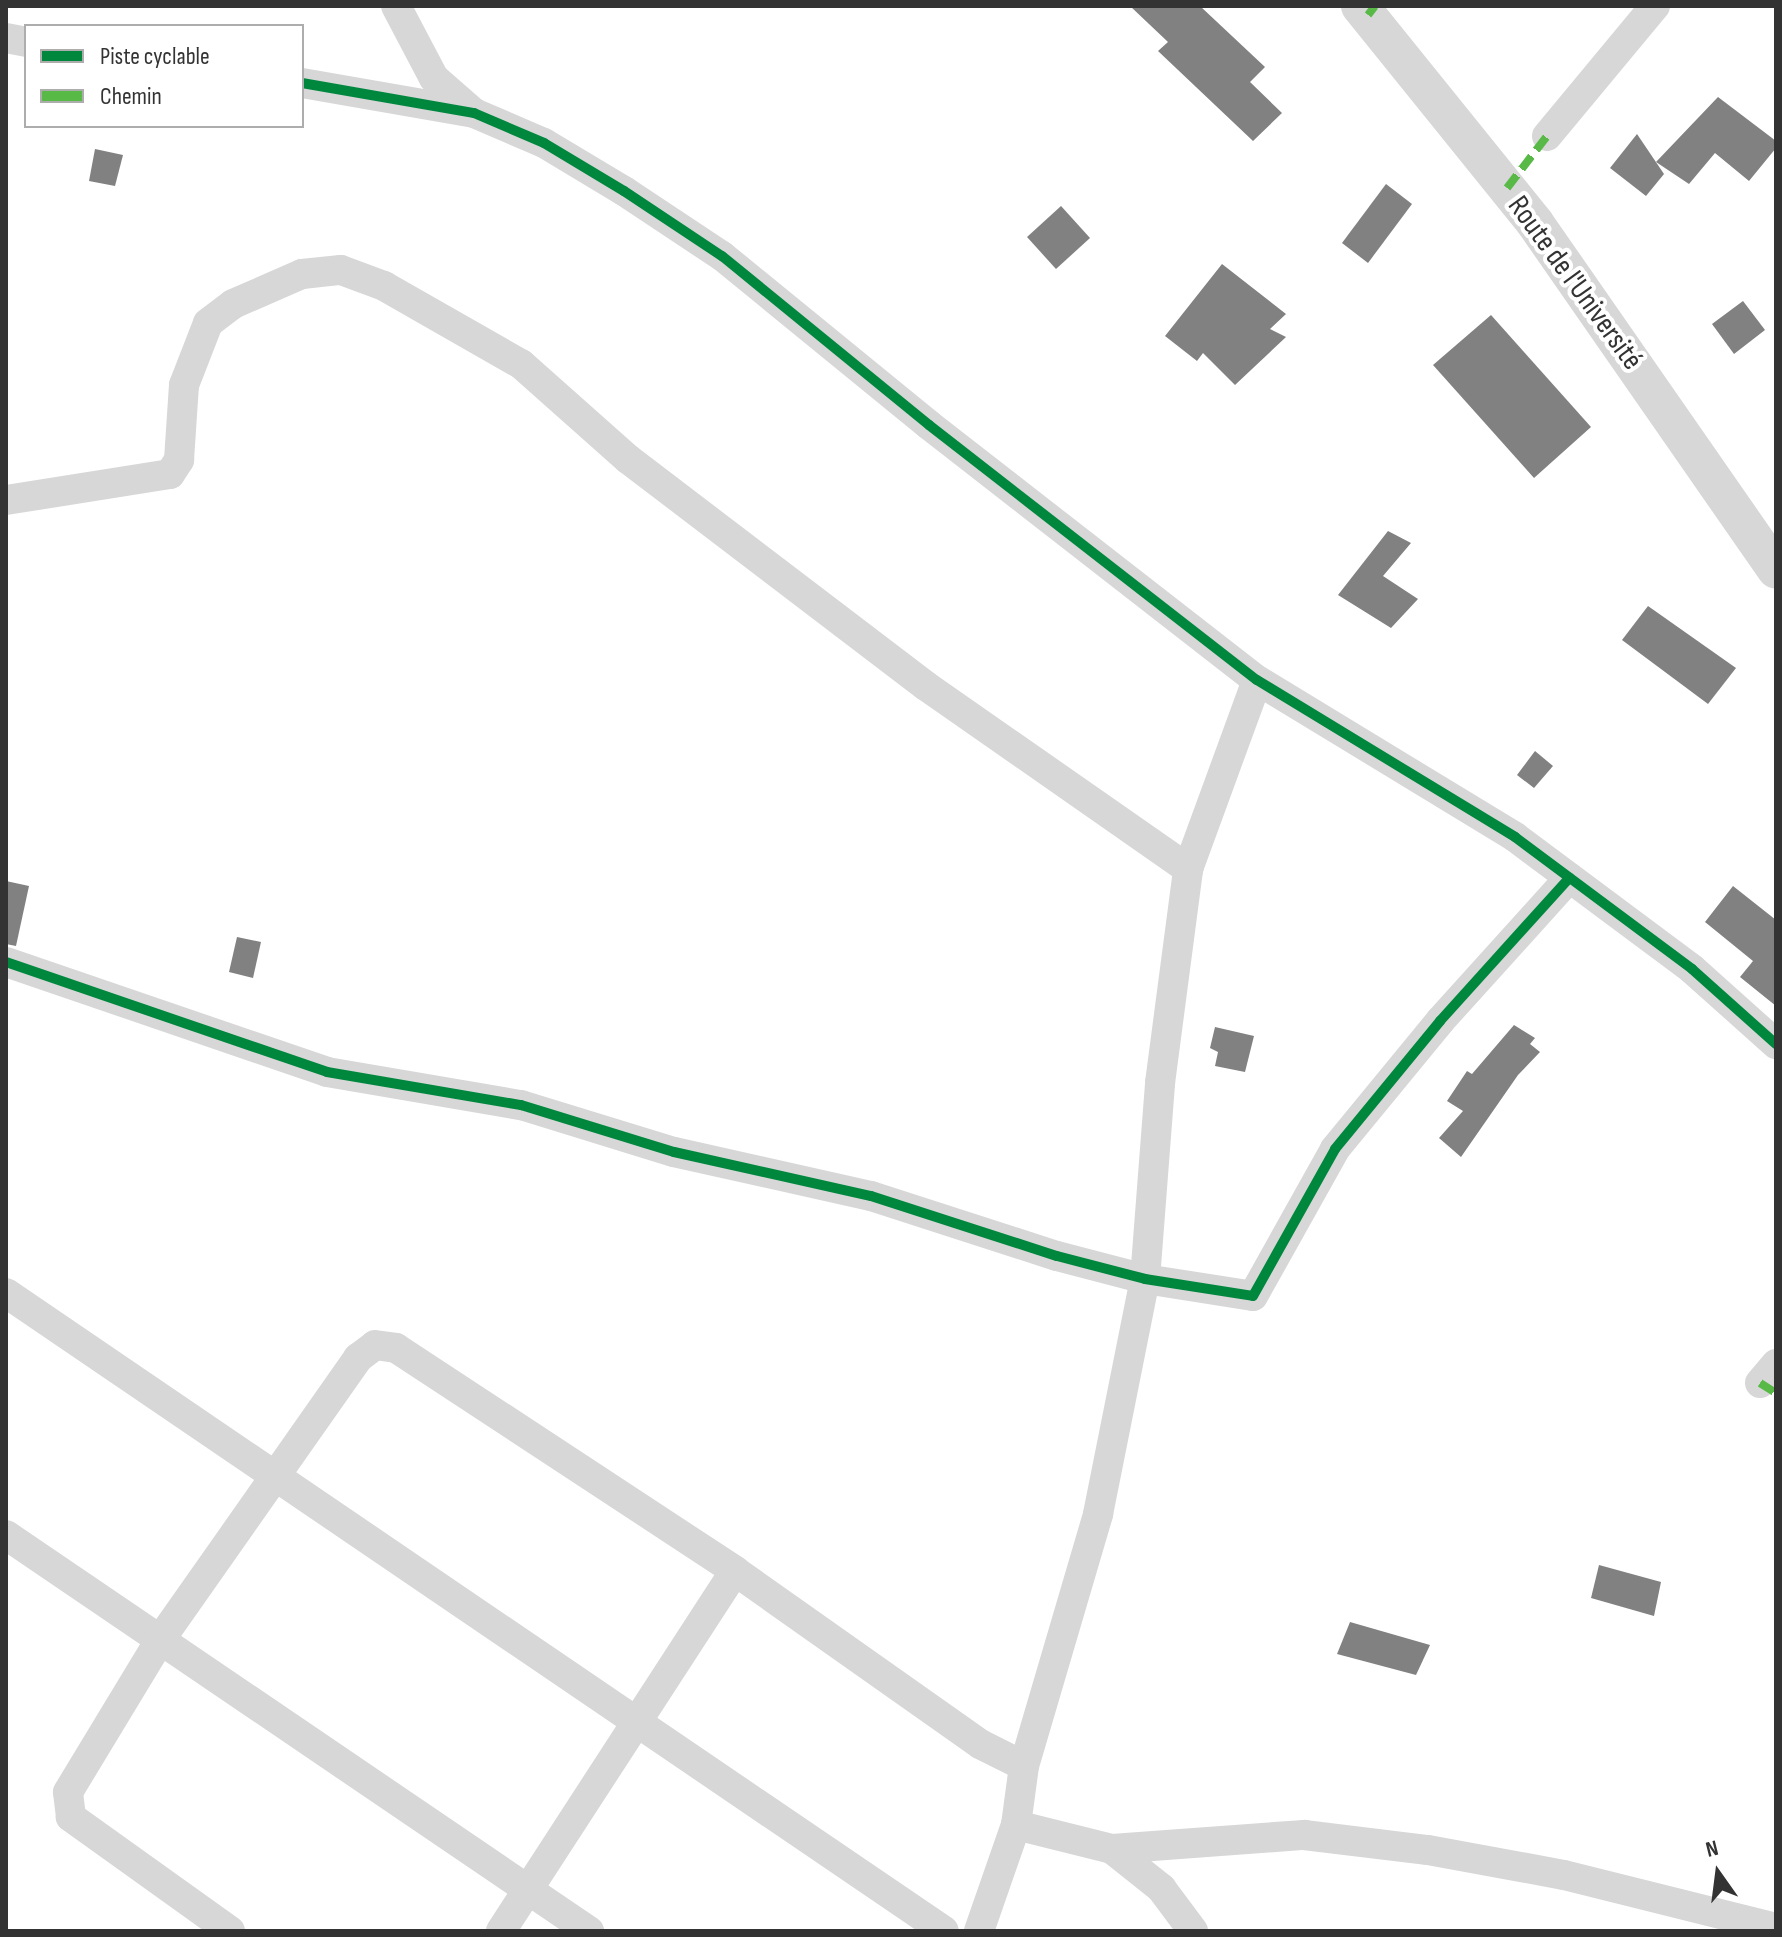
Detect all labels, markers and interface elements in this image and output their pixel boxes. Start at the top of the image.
legend [24,24,304,128]
text: Piste cyclable [100,42,210,71]
text: Chemin [100,82,162,111]
street label: Route de l'Université [1500,189,1650,377]
north arrow [1678,1833,1758,1913]
text: N [1703,1835,1721,1864]

